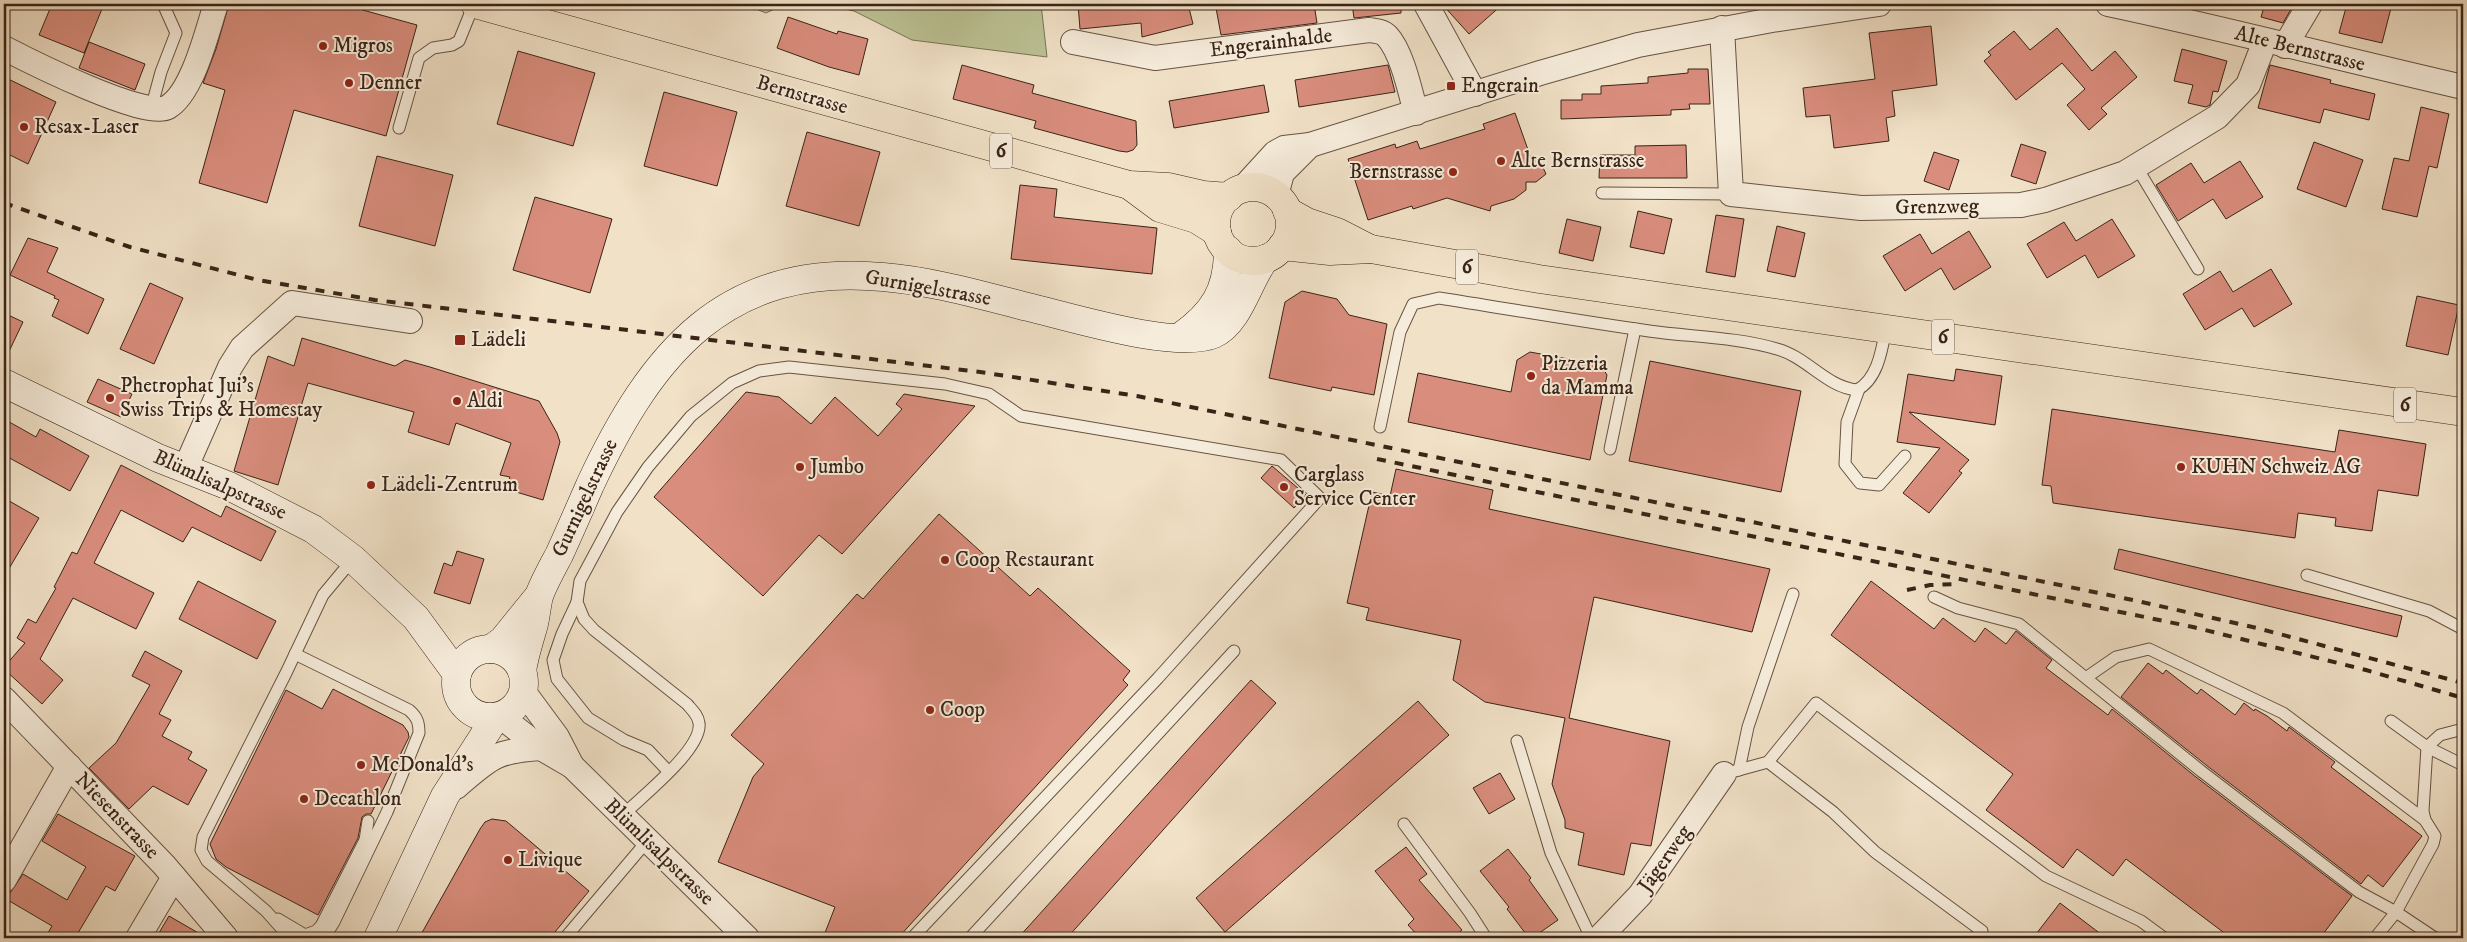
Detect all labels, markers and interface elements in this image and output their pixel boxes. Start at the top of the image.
street label: Alte Bernstrasse [2232,20,2368,78]
street label: Engerainhalde [1208,23,1334,63]
place label: Migros [333,33,393,59]
marker: Migros [317,40,329,52]
place label: Denner [359,70,422,96]
street label: Bernstrasse [753,70,851,121]
place label: Engerain [1461,73,1539,99]
marker: Denner [343,77,355,89]
marker: Engerain [1445,80,1457,92]
place label: Resax-Laser [34,114,139,140]
marker: Resax-Laser [18,121,30,133]
road number: 6 [990,134,1012,168]
place label: Alte Bernstrasse [1511,148,1645,174]
marker: Alte Bernstrasse [1495,155,1507,167]
place label: Bernstrasse [1349,159,1443,185]
marker: Bernstrasse [1447,166,1459,178]
street label: Grenzweg [1895,193,1980,221]
road number: 6 [1456,250,1478,284]
street label: Gurnigelstrasse [863,264,993,312]
road number: 6 [1932,320,1954,354]
place label: Lädeli [471,327,526,353]
marker: Lädeli [453,333,467,347]
place label: Pizzeria da Mamma [1541,351,1634,401]
marker: Pizzeria da Mamma [1525,370,1537,382]
place label: Phetrophat Jui's Swiss Trips & Homestay [120,373,323,423]
place label: Aldi [467,388,503,414]
road number: 6 [2394,388,2416,422]
marker: Phetrophat Jui's Swiss Trips & Homestay [104,392,116,404]
marker: Aldi [451,395,463,407]
street label: Gurnigelstrasse [546,434,624,561]
street label: Blümlisalpstrasse [149,444,291,526]
place label: Jumbo [808,454,864,480]
place label: KUHN Schweiz AG [2191,454,2361,480]
marker: Jumbo [794,461,806,473]
marker: KUHN Schweiz AG [2175,461,2187,473]
place label: Carglass Service Center [1294,462,1416,512]
place label: Lädeli-Zentrum [381,472,518,498]
marker: Lädeli-Zentrum [365,479,377,491]
marker: Carglass Service Center [1278,481,1290,493]
place label: Coop Restaurant [955,547,1094,573]
marker: Coop Restaurant [939,554,951,566]
place label: Coop [940,697,985,723]
marker: Coop [924,704,936,716]
place label: McDonald's [371,752,474,778]
marker: McDonald's [355,759,367,771]
street label: Niesenstrasse [69,767,165,865]
place label: Decathlon [314,786,401,812]
marker: Decathlon [298,793,310,805]
street label: Blümlisalpstrasse [599,793,720,911]
street label: Jägerweg [1631,820,1698,899]
place label: Livique [518,847,583,873]
marker: Livique [502,854,514,866]

